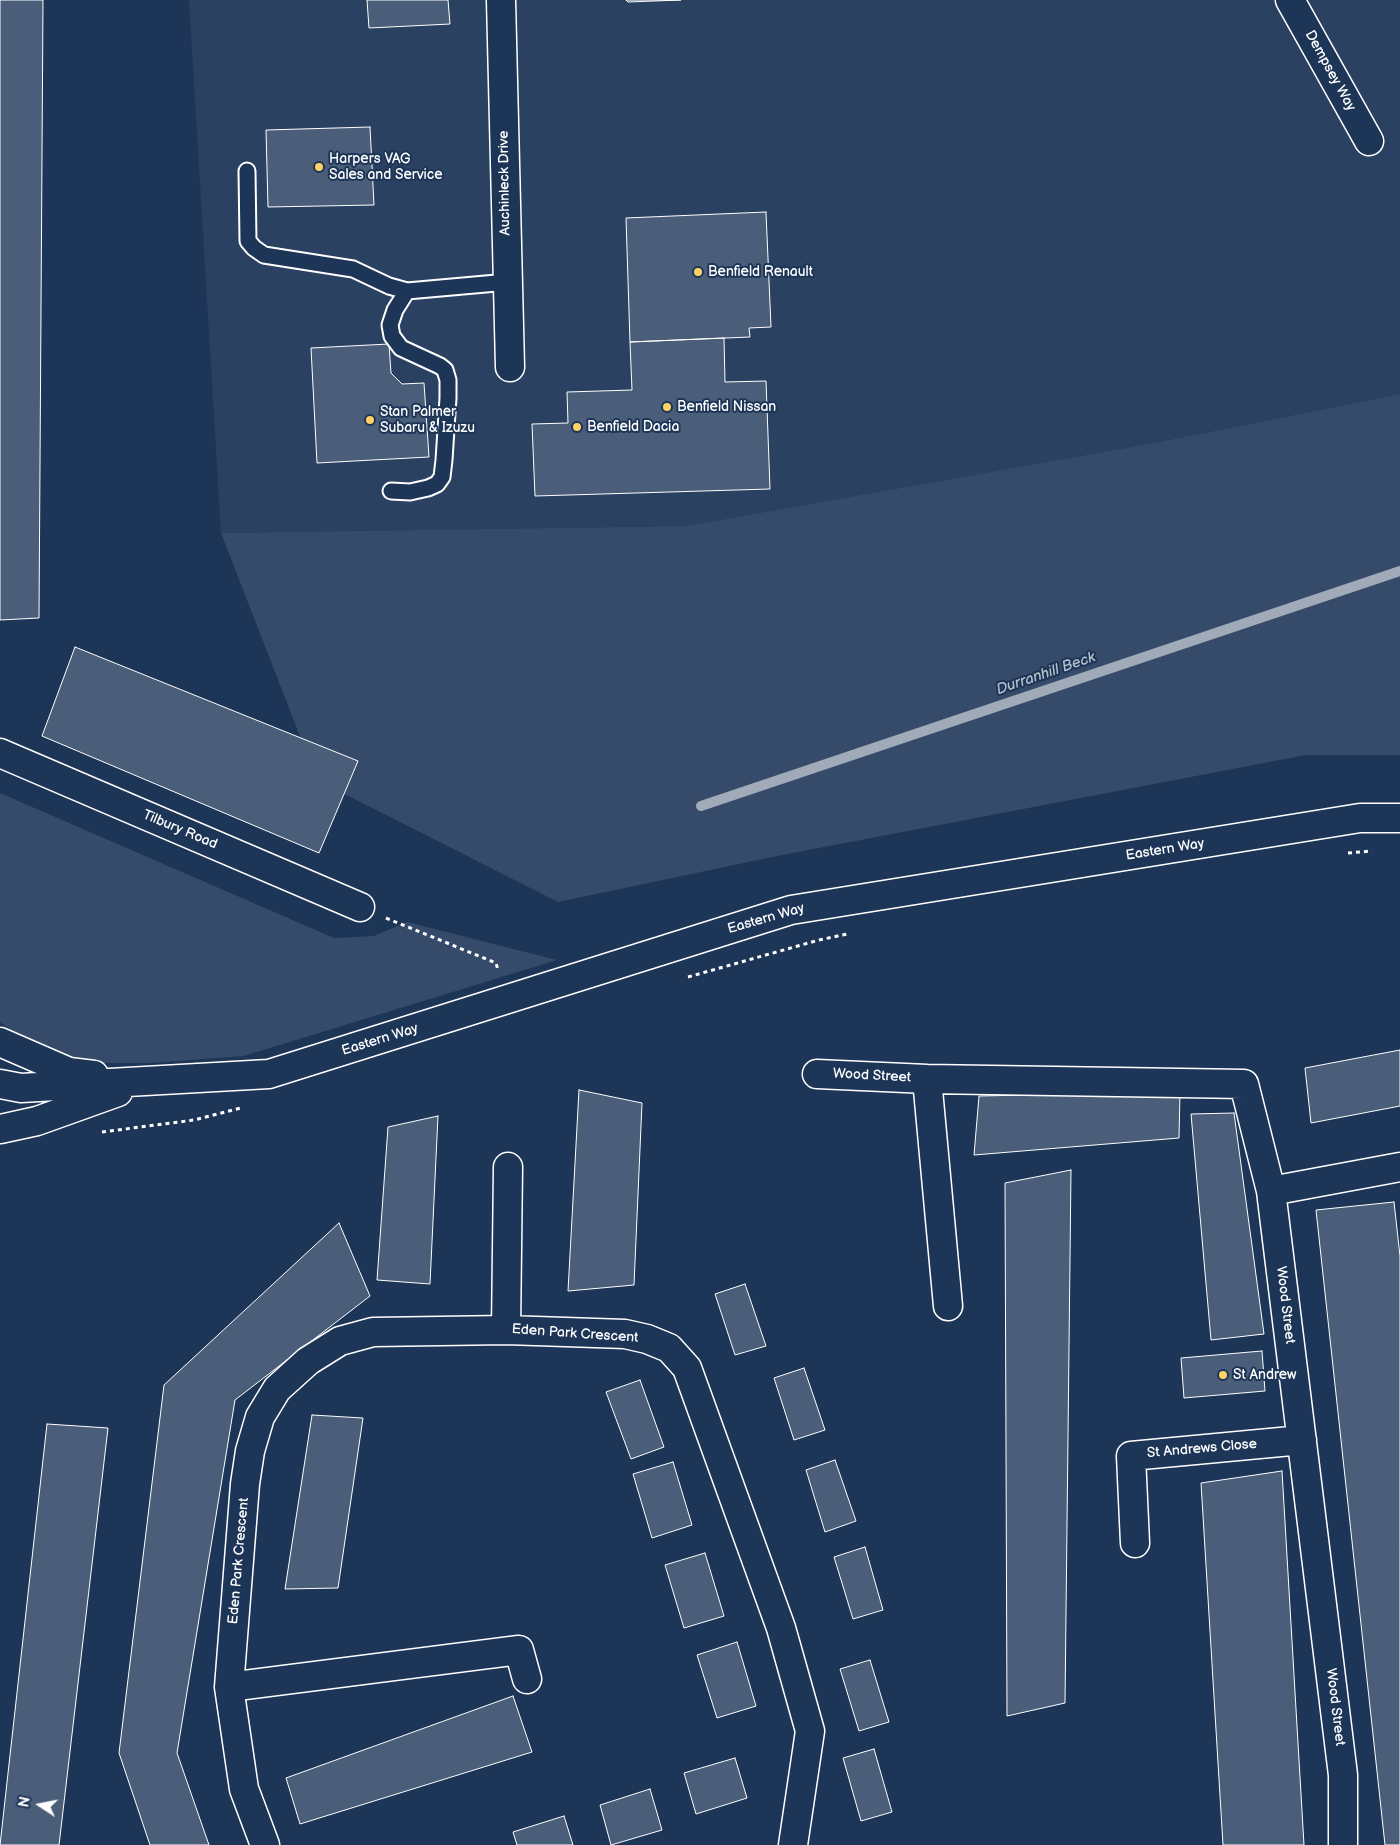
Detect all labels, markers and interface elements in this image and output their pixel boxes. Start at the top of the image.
street label: Dempsey Way [1301,28,1359,114]
street label: Auchinleck Drive [496,130,514,236]
place label: Harpers VAG Sales and Service [329,151,443,184]
marker: Harpers VAG Sales and Service [313,161,325,173]
place label: Benfield Renault [708,264,813,280]
marker: Benfield Renault [692,266,704,278]
place label: Benfield Nissan [677,399,776,415]
marker: Benfield Nissan [661,401,673,413]
place label: Stan Palmer Subaru & Izuzu [380,404,475,437]
marker: Stan Palmer Subaru & Izuzu [364,414,376,426]
place label: Benfield Dacia [587,419,679,435]
marker: Benfield Dacia [571,421,583,433]
water label: Durranhill Beck [994,649,1098,699]
street label: Tilbury Road [140,807,220,853]
street label: Eastern Way [1125,836,1205,864]
street label: Eastern Way [726,900,806,938]
street label: Eastern Way [340,1020,420,1060]
street label: Wood Street [833,1066,911,1086]
street label: Wood Street [1272,1265,1298,1345]
street label: Eden Park Crescent [511,1321,639,1347]
place label: St Andrew [1233,1367,1296,1383]
marker: St Andrew [1217,1369,1229,1381]
street label: St Andrews Close [1146,1436,1258,1462]
street label: Eden Park Crescent [225,1497,253,1625]
street label: Wood Street [1322,1667,1348,1747]
north arrow [15,1780,65,1830]
text: N [15,1795,34,1809]

